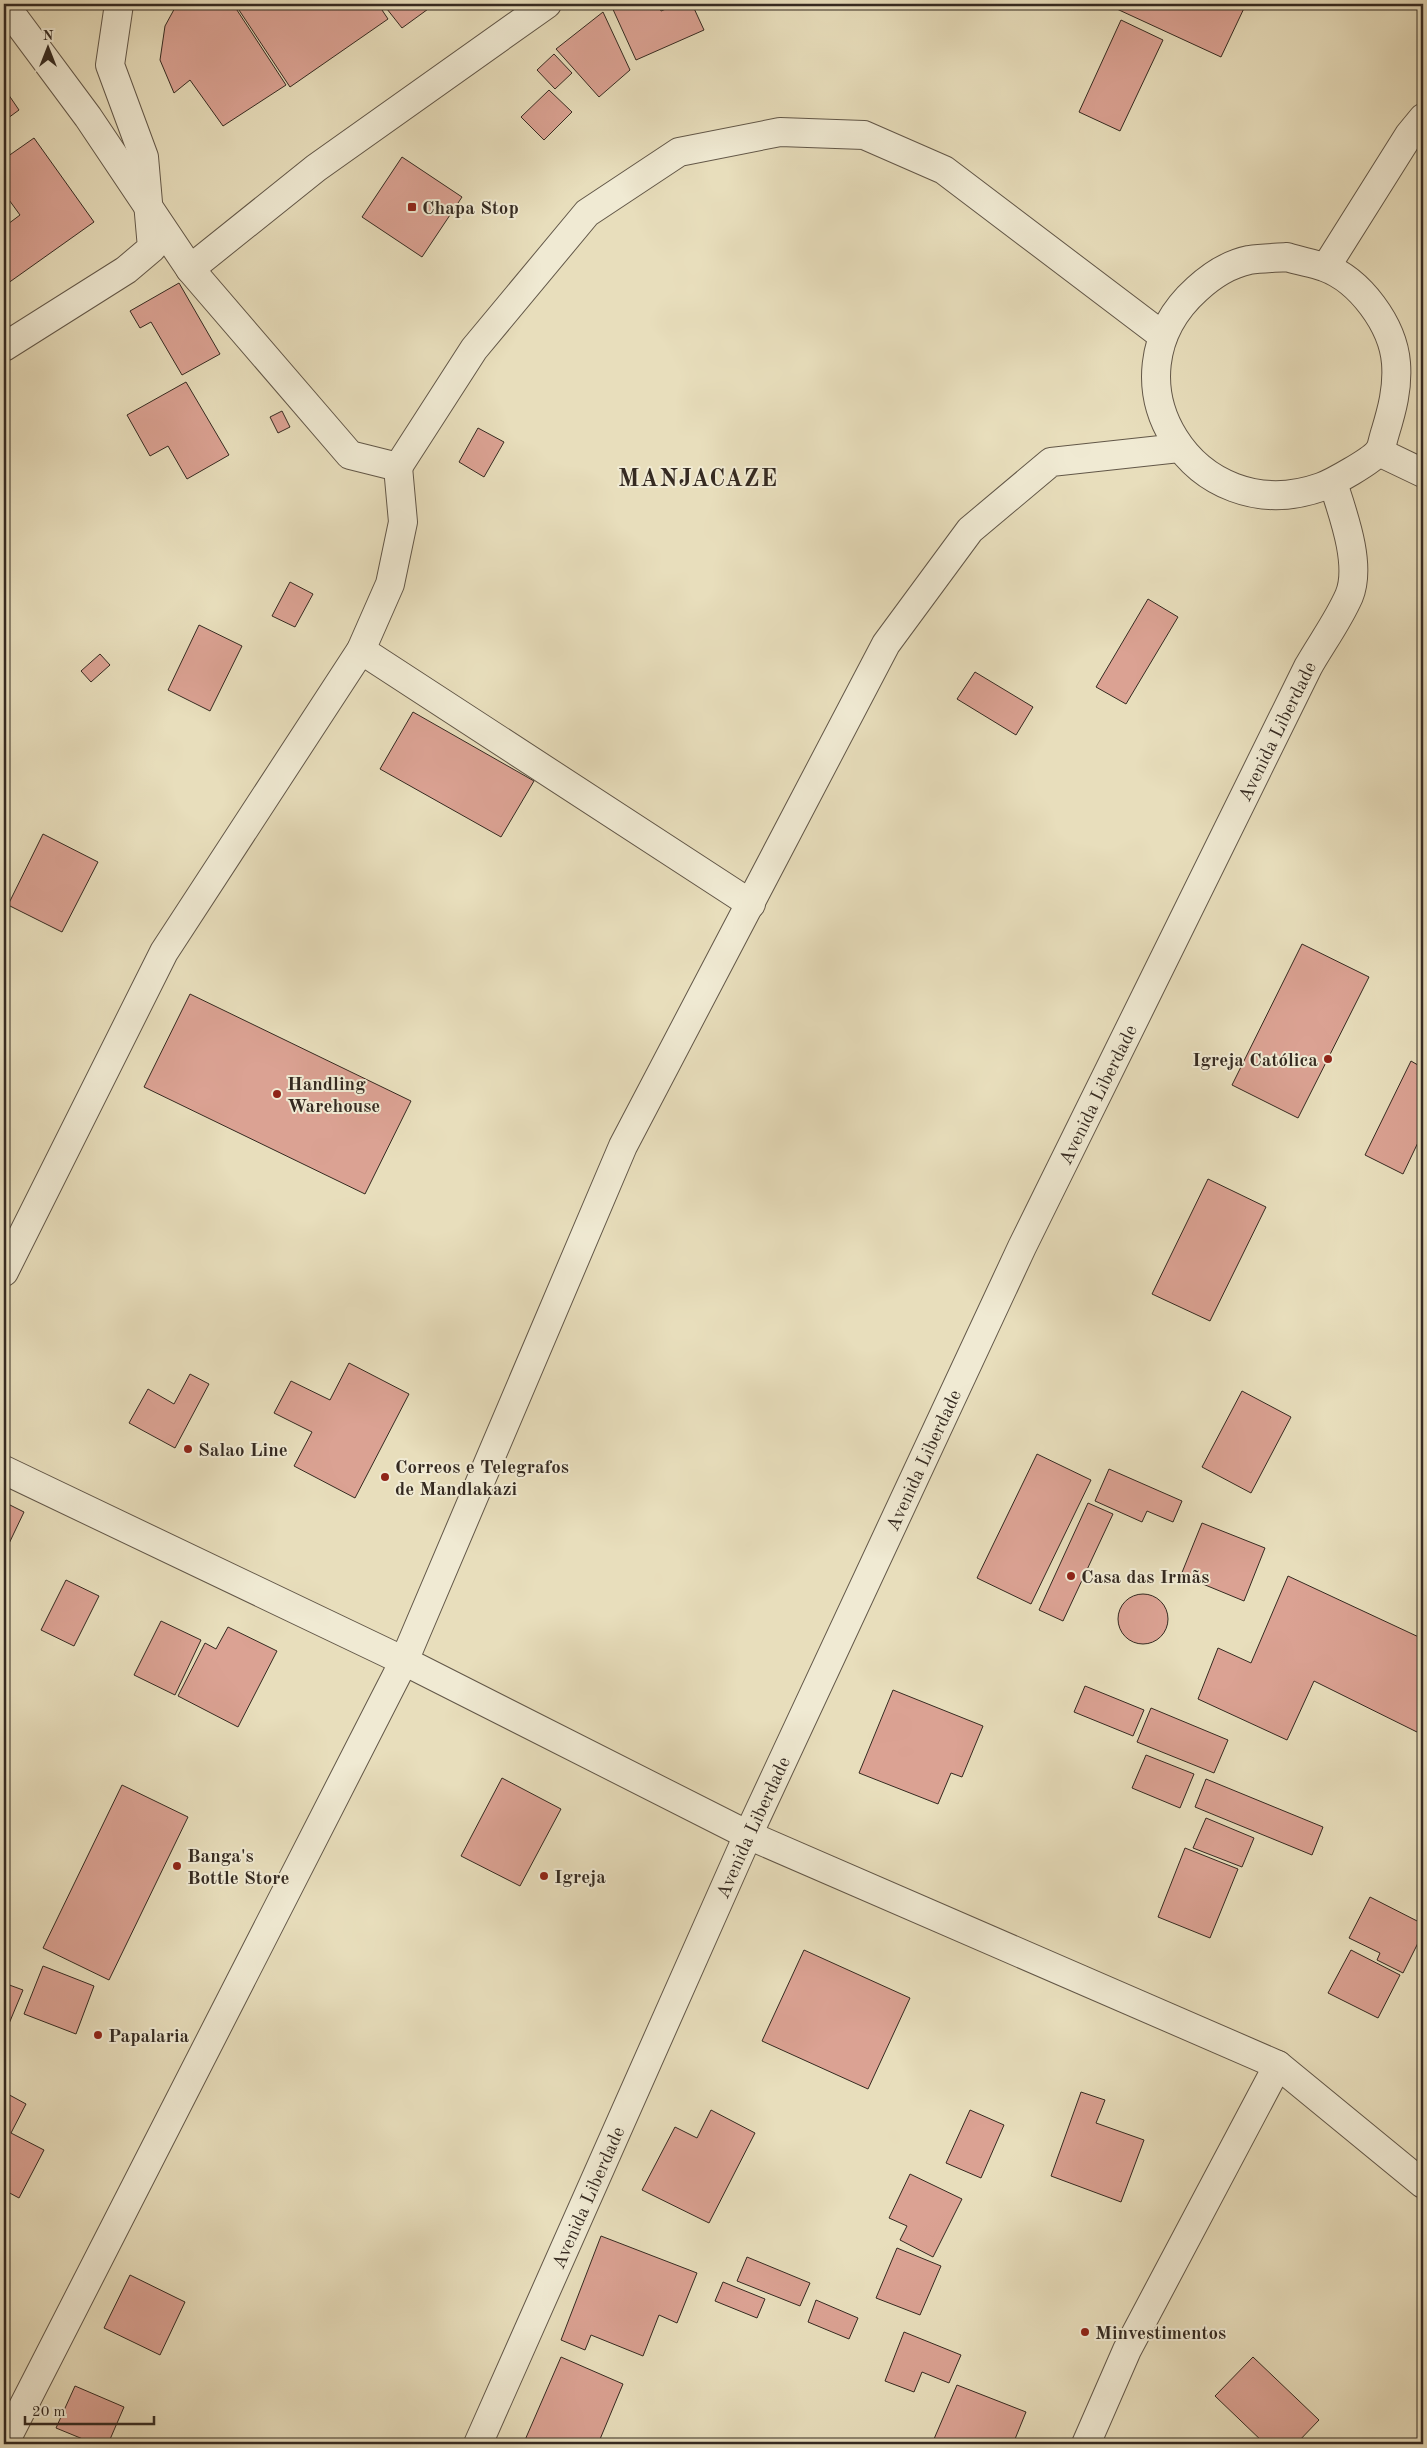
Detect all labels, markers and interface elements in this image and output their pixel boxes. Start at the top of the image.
north arrow [22,22,72,72]
text: N [43,29,54,43]
place label: Chapa Stop [422,200,519,219]
marker: Chapa Stop [406,201,418,213]
district label: MANJACAZE [618,468,778,492]
street label: Avenida Liberdade [1236,659,1321,805]
street label: Avenida Liberdade [1057,1023,1142,1169]
place label: Igreja Católica [1192,1052,1318,1071]
marker: Igreja Católica [1322,1053,1334,1065]
place label: Handling Warehouse [287,1076,380,1117]
marker: Handling Warehouse [271,1088,283,1100]
street label: Avenida Liberdade [884,1387,966,1534]
place label: Salao Line [198,1442,288,1461]
marker: Salao Line [182,1443,194,1455]
place label: Correos e Telegrafos de Mandlakazi [395,1459,569,1500]
marker: Correos e Telegrafos de Mandlakazi [379,1471,391,1483]
place label: Casa das Irmãs [1081,1569,1209,1588]
marker: Casa das Irmãs [1065,1570,1077,1582]
street label: Avenida Liberdade [714,1755,795,1902]
place label: Banga's Bottle Store [187,1848,290,1889]
marker: Banga's Bottle Store [171,1860,183,1872]
place label: Igreja [554,1869,606,1888]
marker: Igreja [538,1870,550,1882]
place label: Papalaria [108,2028,190,2047]
marker: Papalaria [92,2029,104,2041]
street label: Avenida Liberdade [550,2124,629,2272]
place label: Minvestimentos [1095,2325,1226,2344]
marker: Minvestimentos [1079,2326,1091,2338]
scale bar [25,2393,154,2425]
text: 20 m [32,2405,66,2420]

